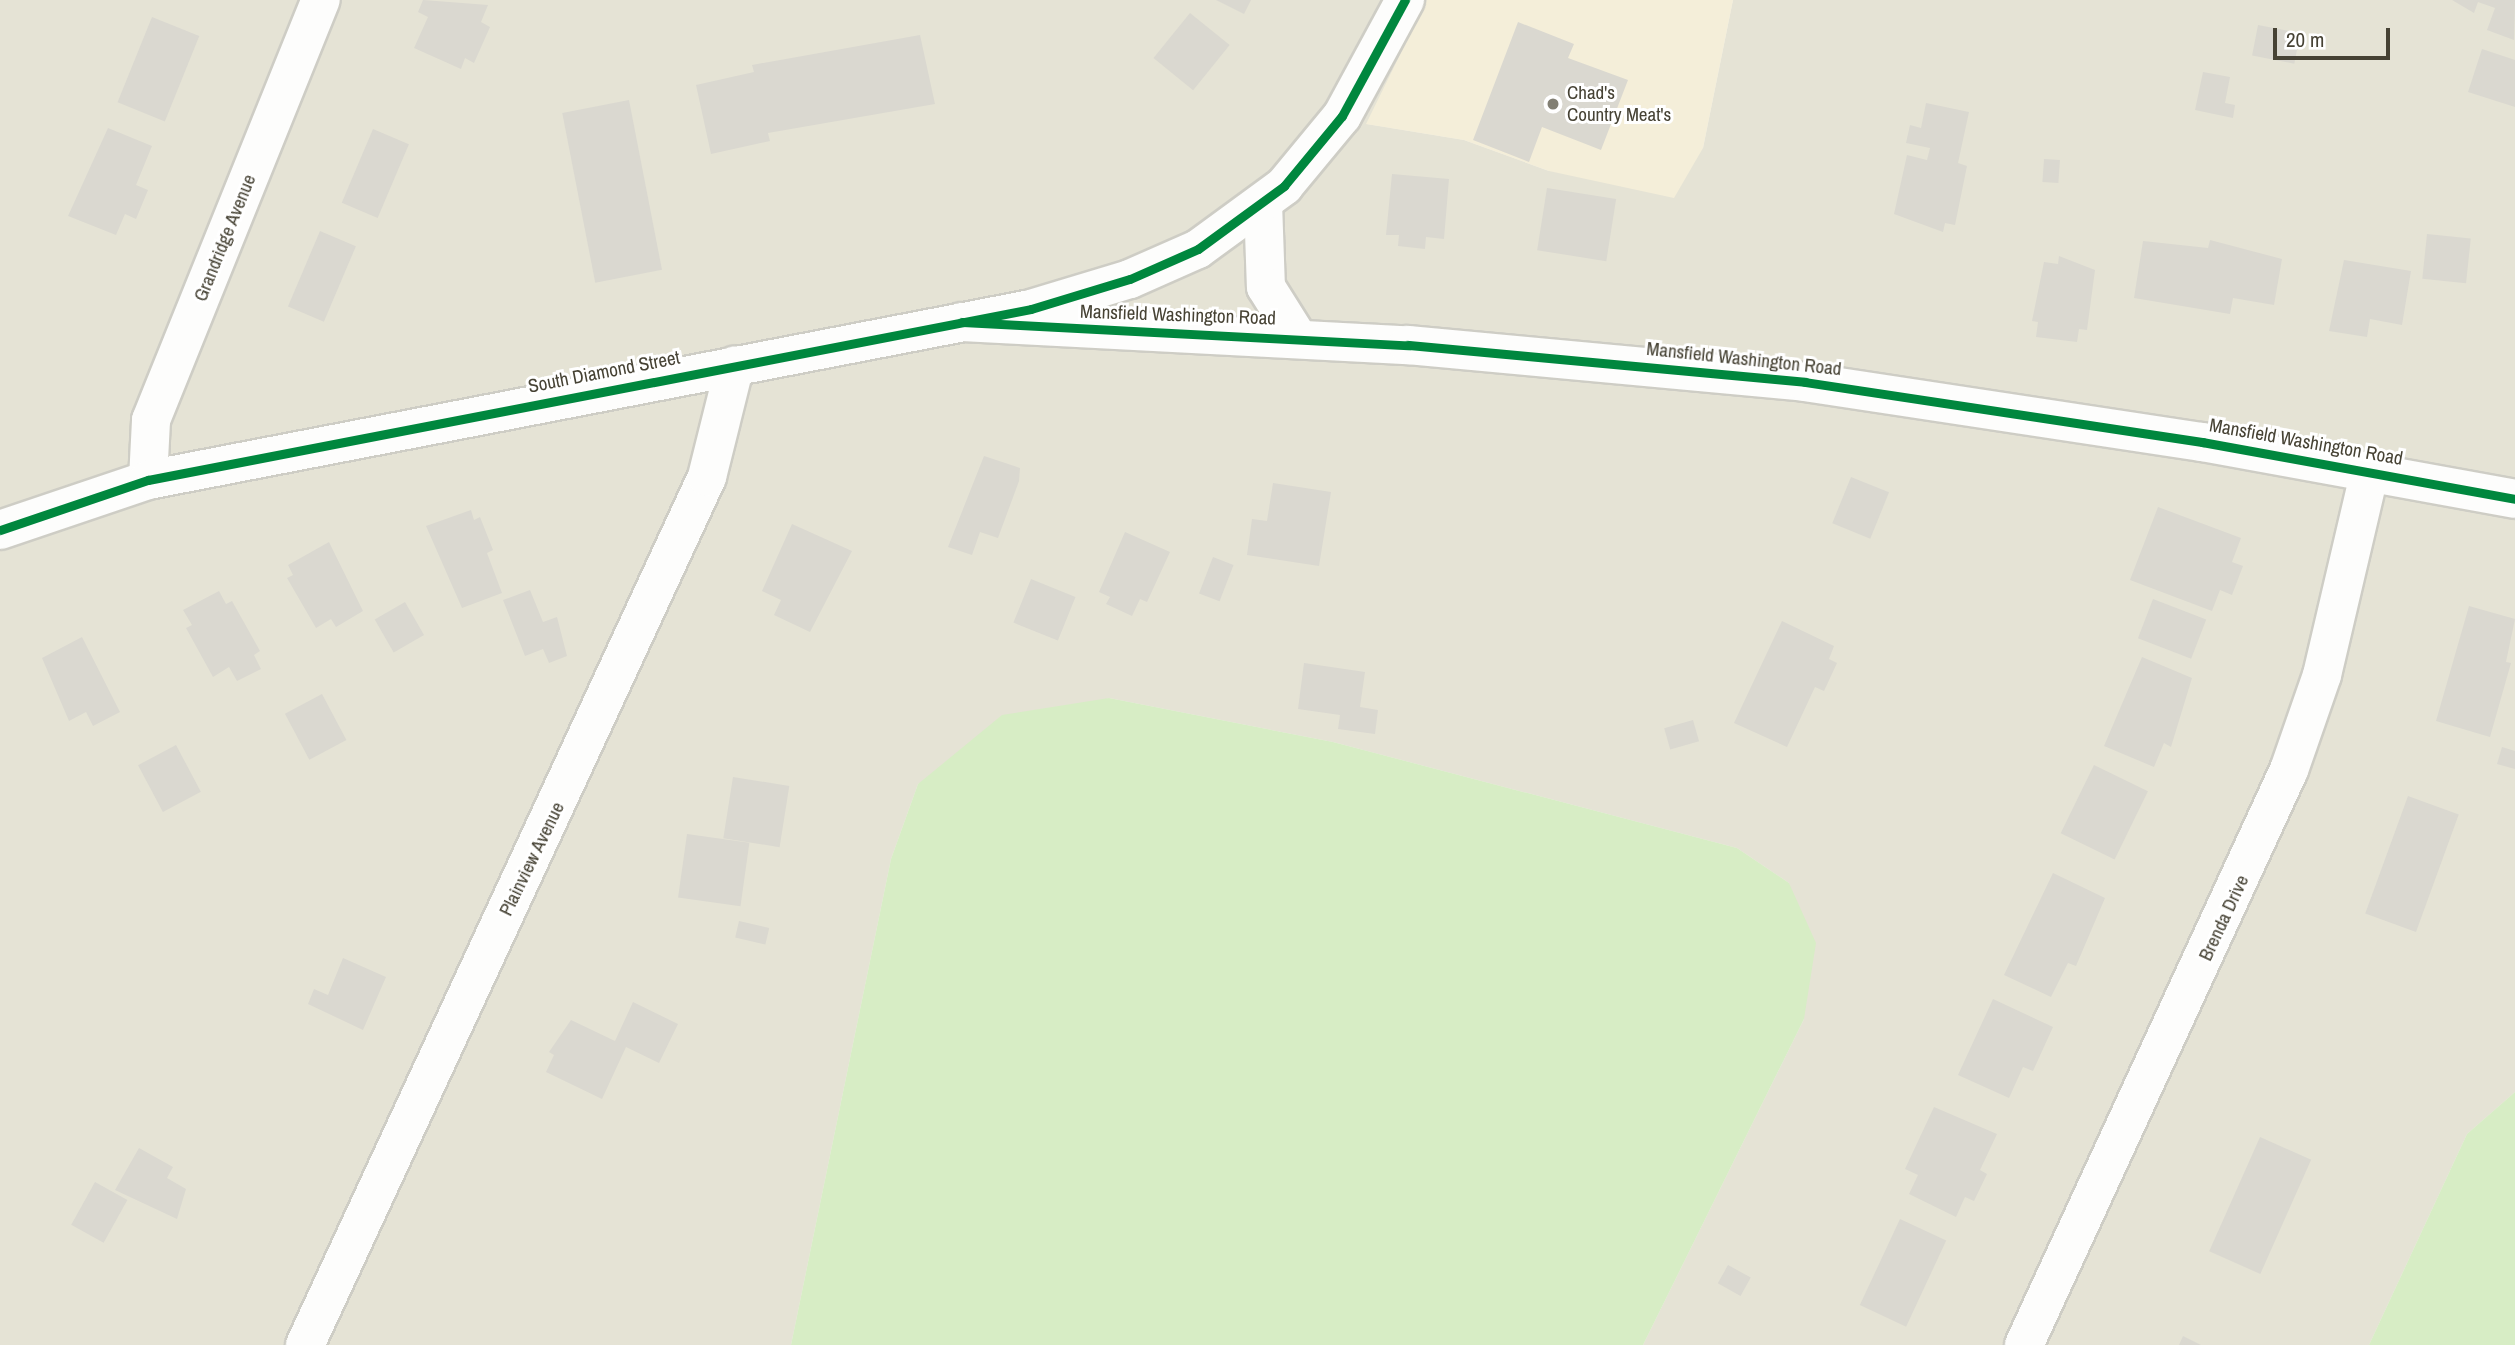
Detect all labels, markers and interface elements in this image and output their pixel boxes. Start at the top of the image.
scale bar [2277,14,2394,58]
text: 20 m [2286,25,2324,54]
place label: Chad's Country Meat's [1567,82,1671,126]
marker: Chad's Country Meat's [1545,96,1561,112]
street label: Grandridge Avenue [189,171,261,305]
street label: Mansfield Washington Road [1080,300,1276,330]
street label: Mansfield Washington Road [1645,337,1843,381]
street label: South Diamond Street [526,346,682,398]
street label: Mansfield Washington Road [2207,414,2405,470]
street label: Plainview Avenue [494,798,570,920]
street label: Brenda Drive [2194,872,2254,964]

